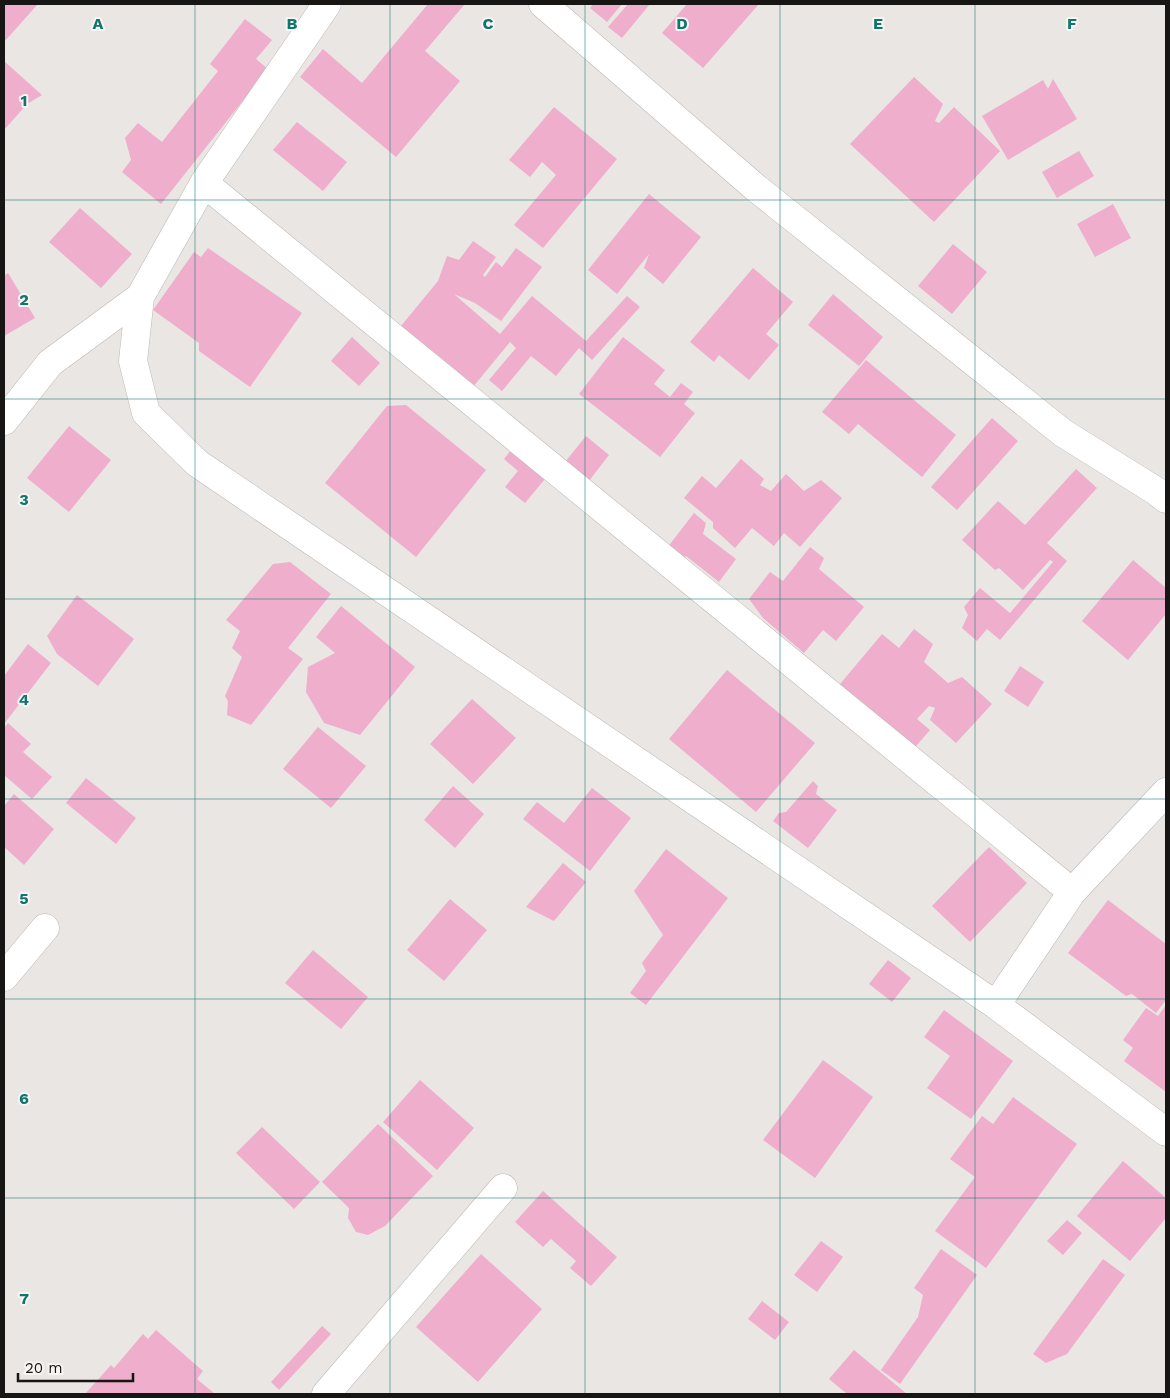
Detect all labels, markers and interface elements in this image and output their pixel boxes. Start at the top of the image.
text: A [93,14,104,33]
text: B [287,14,298,33]
text: C [483,14,494,33]
text: D [676,14,688,33]
text: E [873,14,883,33]
text: F [1067,14,1077,33]
text: 1 [21,91,27,110]
text: 2 [19,290,29,309]
text: 3 [19,490,29,509]
text: 4 [19,690,29,709]
text: 5 [19,889,29,908]
text: 6 [19,1089,29,1108]
text: 7 [19,1289,29,1308]
scale bar [18,1350,132,1382]
text: 20 m [25,1359,63,1377]

